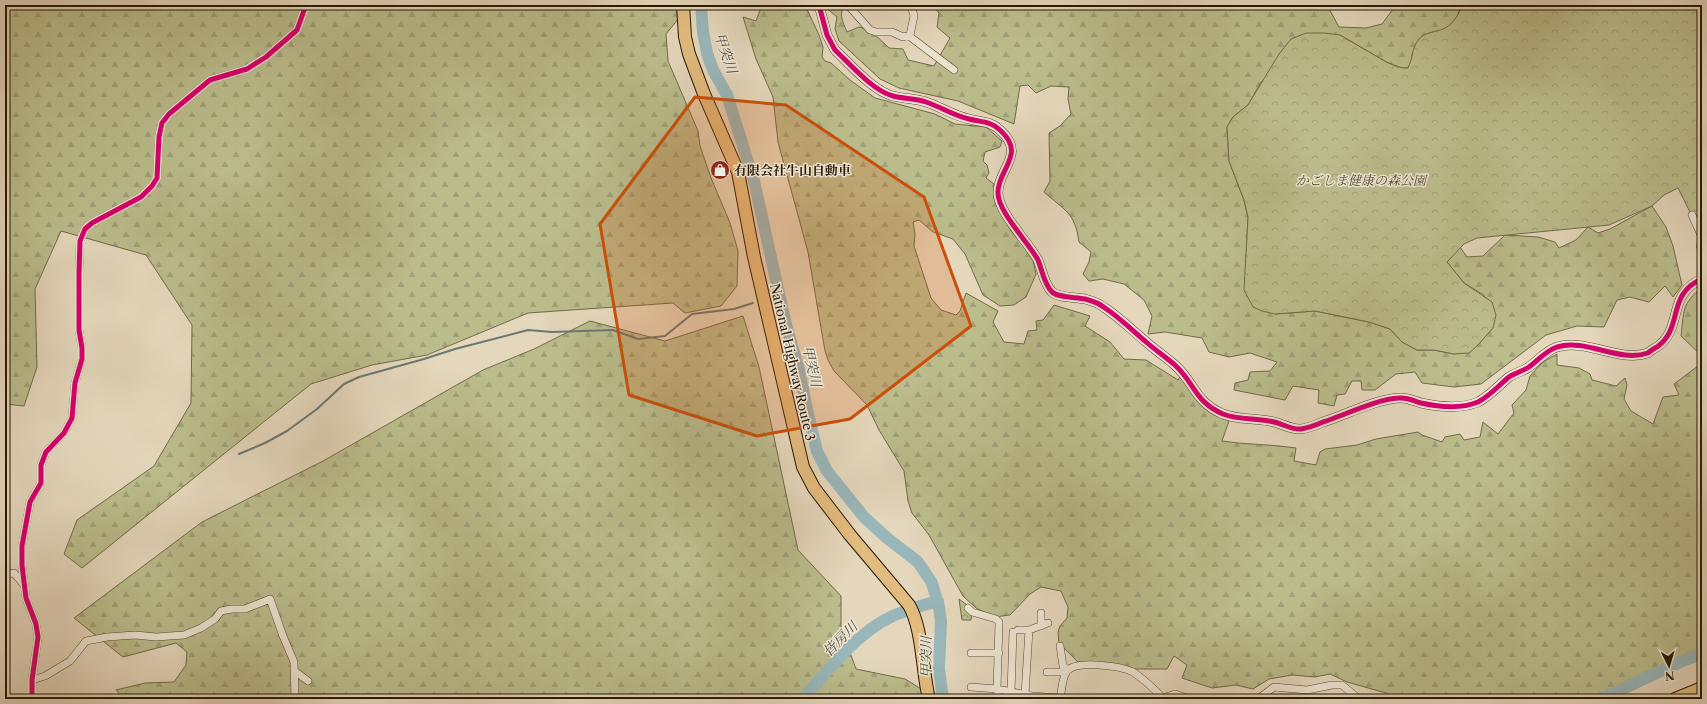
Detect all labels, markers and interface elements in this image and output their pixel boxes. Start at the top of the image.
water label: 甲突川 [711,30,742,78]
shop icon: 有限会社牛山自動車 [709,159,731,181]
place label: 有限会社牛山自動車 [734,162,851,178]
park label: かごしま健康の森公園 [1296,172,1428,188]
street label: National Highway Route 3 [767,282,819,442]
water label: 甲突川 [799,344,826,390]
water label: 皆房川 [819,616,863,660]
water label: 甲突川 [917,634,935,678]
north arrow [1649,646,1689,686]
text: N [1664,669,1675,683]

